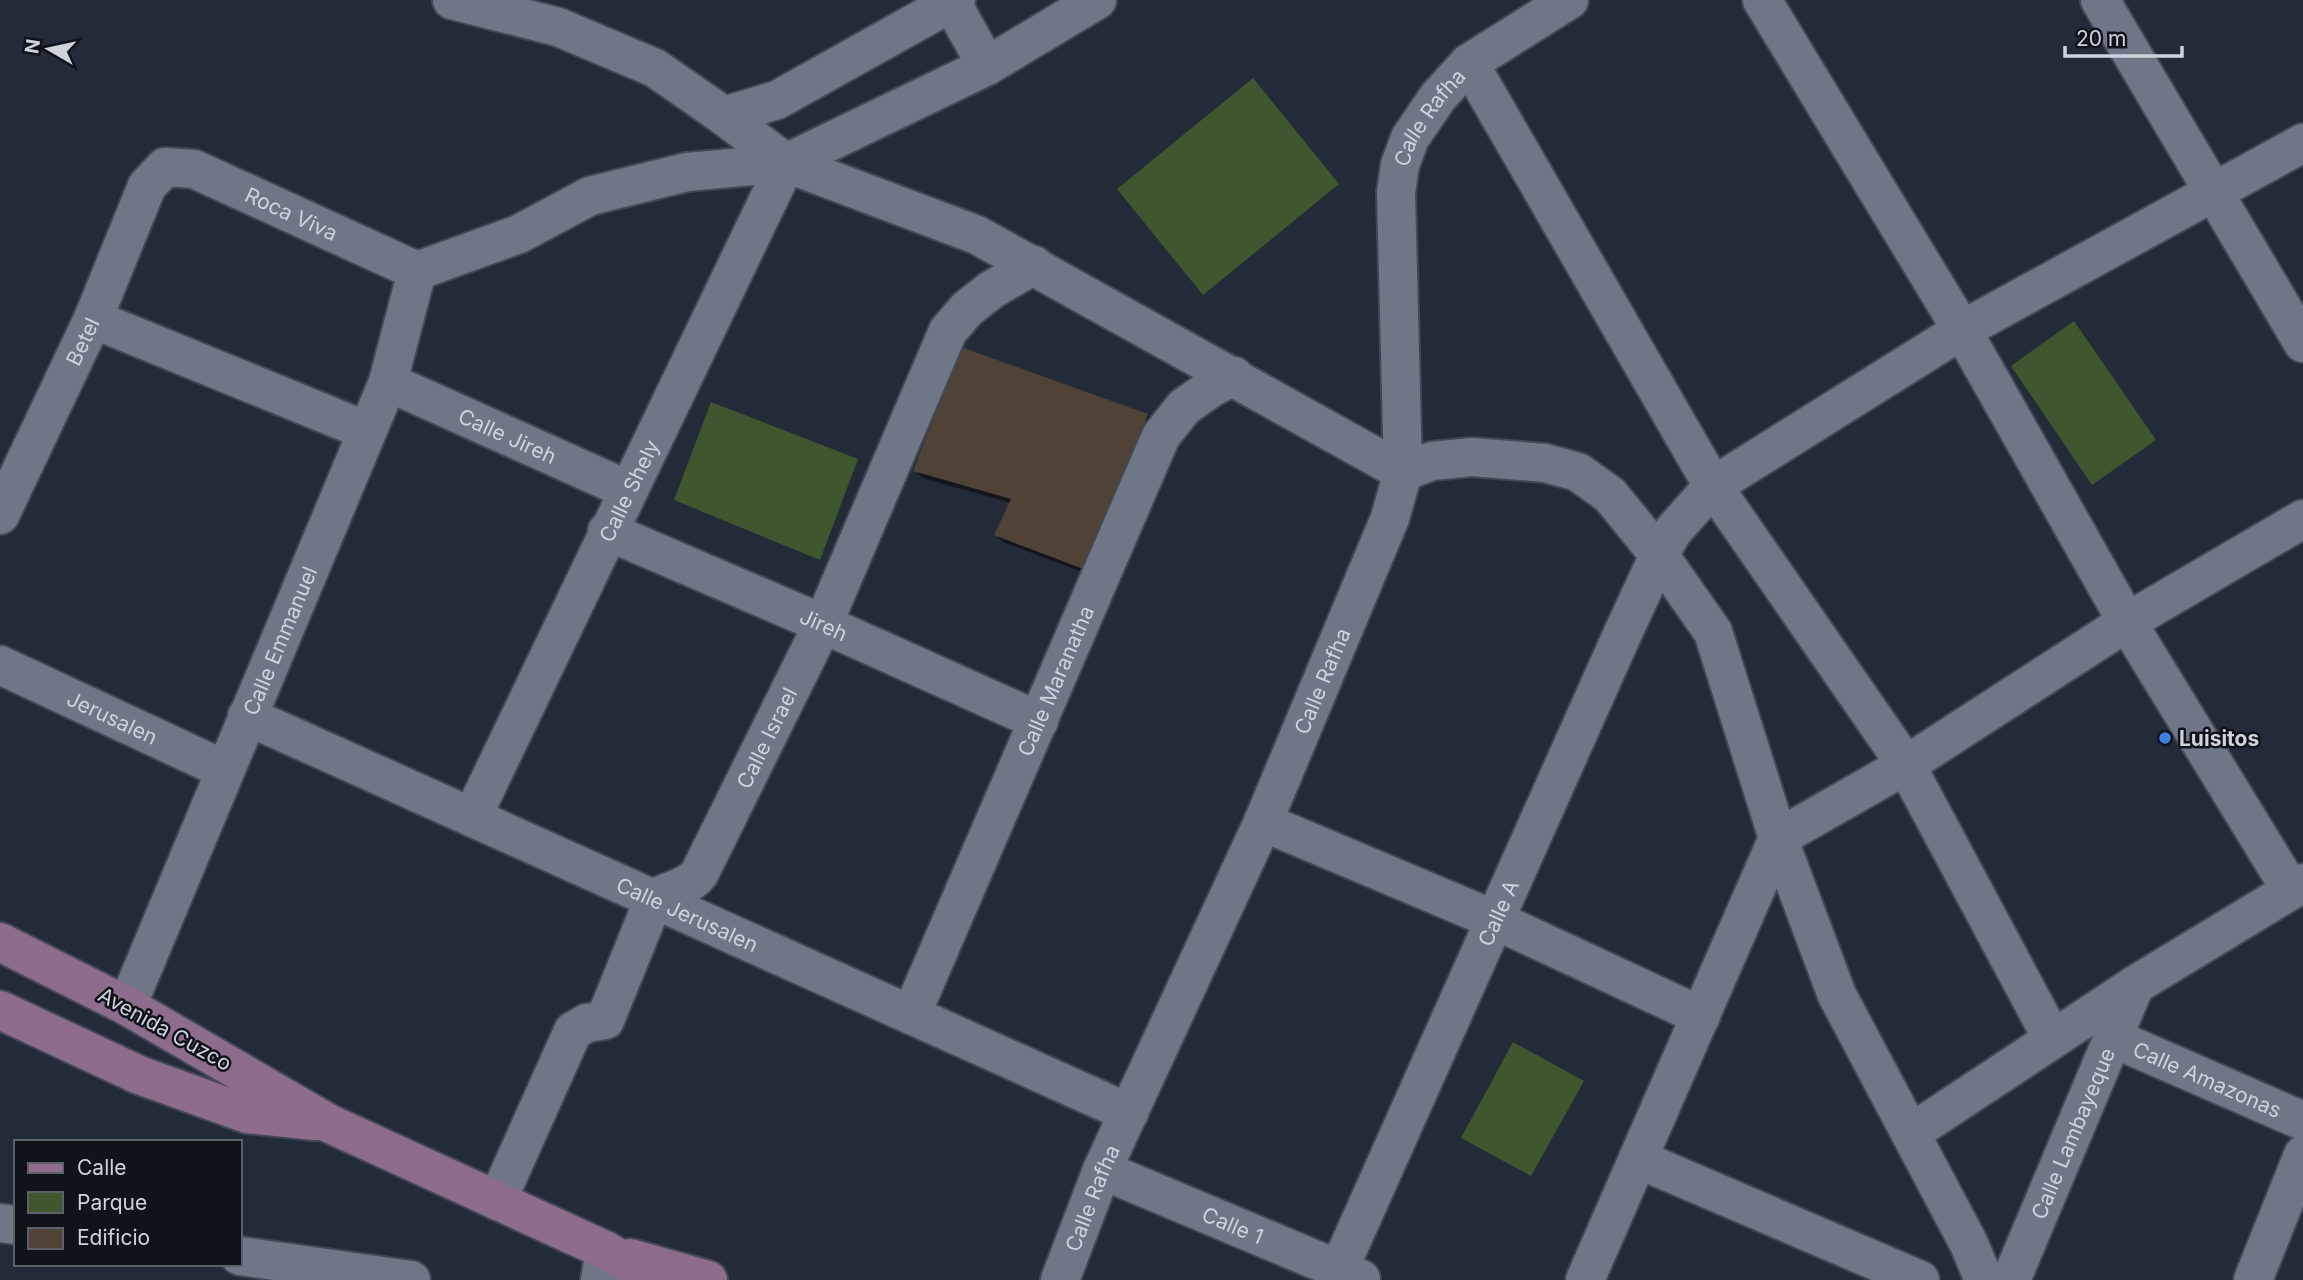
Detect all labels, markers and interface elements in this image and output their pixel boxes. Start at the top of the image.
north arrow [14,14,84,84]
scale bar [2065,14,2182,58]
text: 20 m [2076,26,2126,51]
text: N [20,37,45,55]
street label: Calle Rafha [1388,63,1470,170]
street label: Roca Viva [241,182,342,246]
street label: Betel [60,314,104,369]
street label: Calle Jireh [455,403,560,469]
street label: Calle Shely [593,435,664,546]
street label: Calle Emmanuel [238,563,322,719]
street label: Calle Maranatha [1012,602,1099,760]
street label: Jireh [796,603,851,646]
street label: Calle Rafha [1289,624,1355,738]
street label: Calle Israel [731,683,802,792]
street label: Jerusalen [63,686,162,749]
place label: Luisitos [2179,726,2259,751]
marker: Luisitos [2157,730,2173,746]
street label: Calle Jerusalen [613,872,762,957]
street label: Calle A [1472,876,1524,950]
street label: Avenida Cuzco [94,982,236,1076]
street label: Calle Amazonas [2129,1036,2285,1123]
street label: Calle Lambayeque [2026,1044,2120,1223]
legend [14,1140,242,1266]
street label: Calle Rafha [1060,1141,1125,1255]
text: Calle [77,1155,127,1180]
text: Parque [77,1190,147,1215]
street label: Calle 1 [1199,1201,1267,1249]
text: Edificio [77,1225,150,1250]

